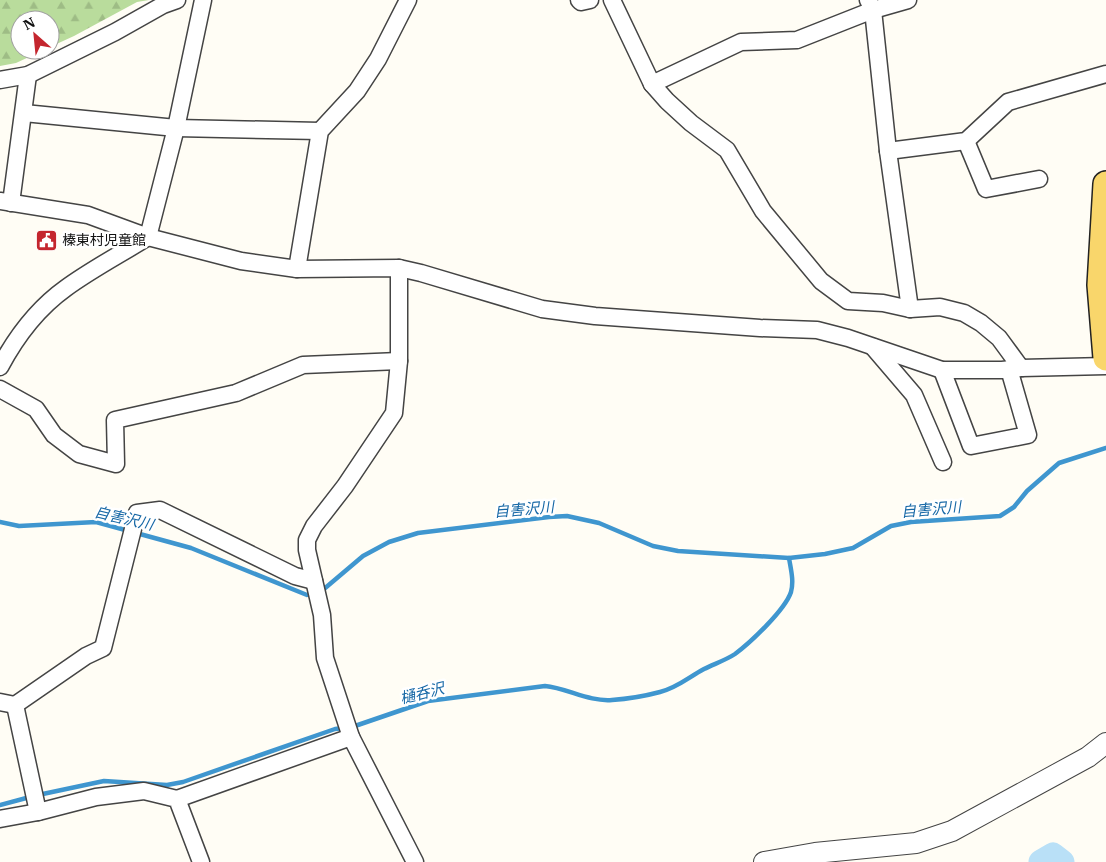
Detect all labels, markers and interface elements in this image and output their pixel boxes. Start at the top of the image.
north arrow [10,10,60,60]
text: N [20,13,38,34]
public building icon: 榛東村児童館 [34,228,58,252]
place label: 榛東村児童館 [62,231,146,249]
water label: 自害沢川 [493,497,557,521]
water label: 自害沢川 [900,497,964,521]
water label: 自害沢川 [93,502,157,534]
water label: 樋呑沢 [398,678,448,708]

